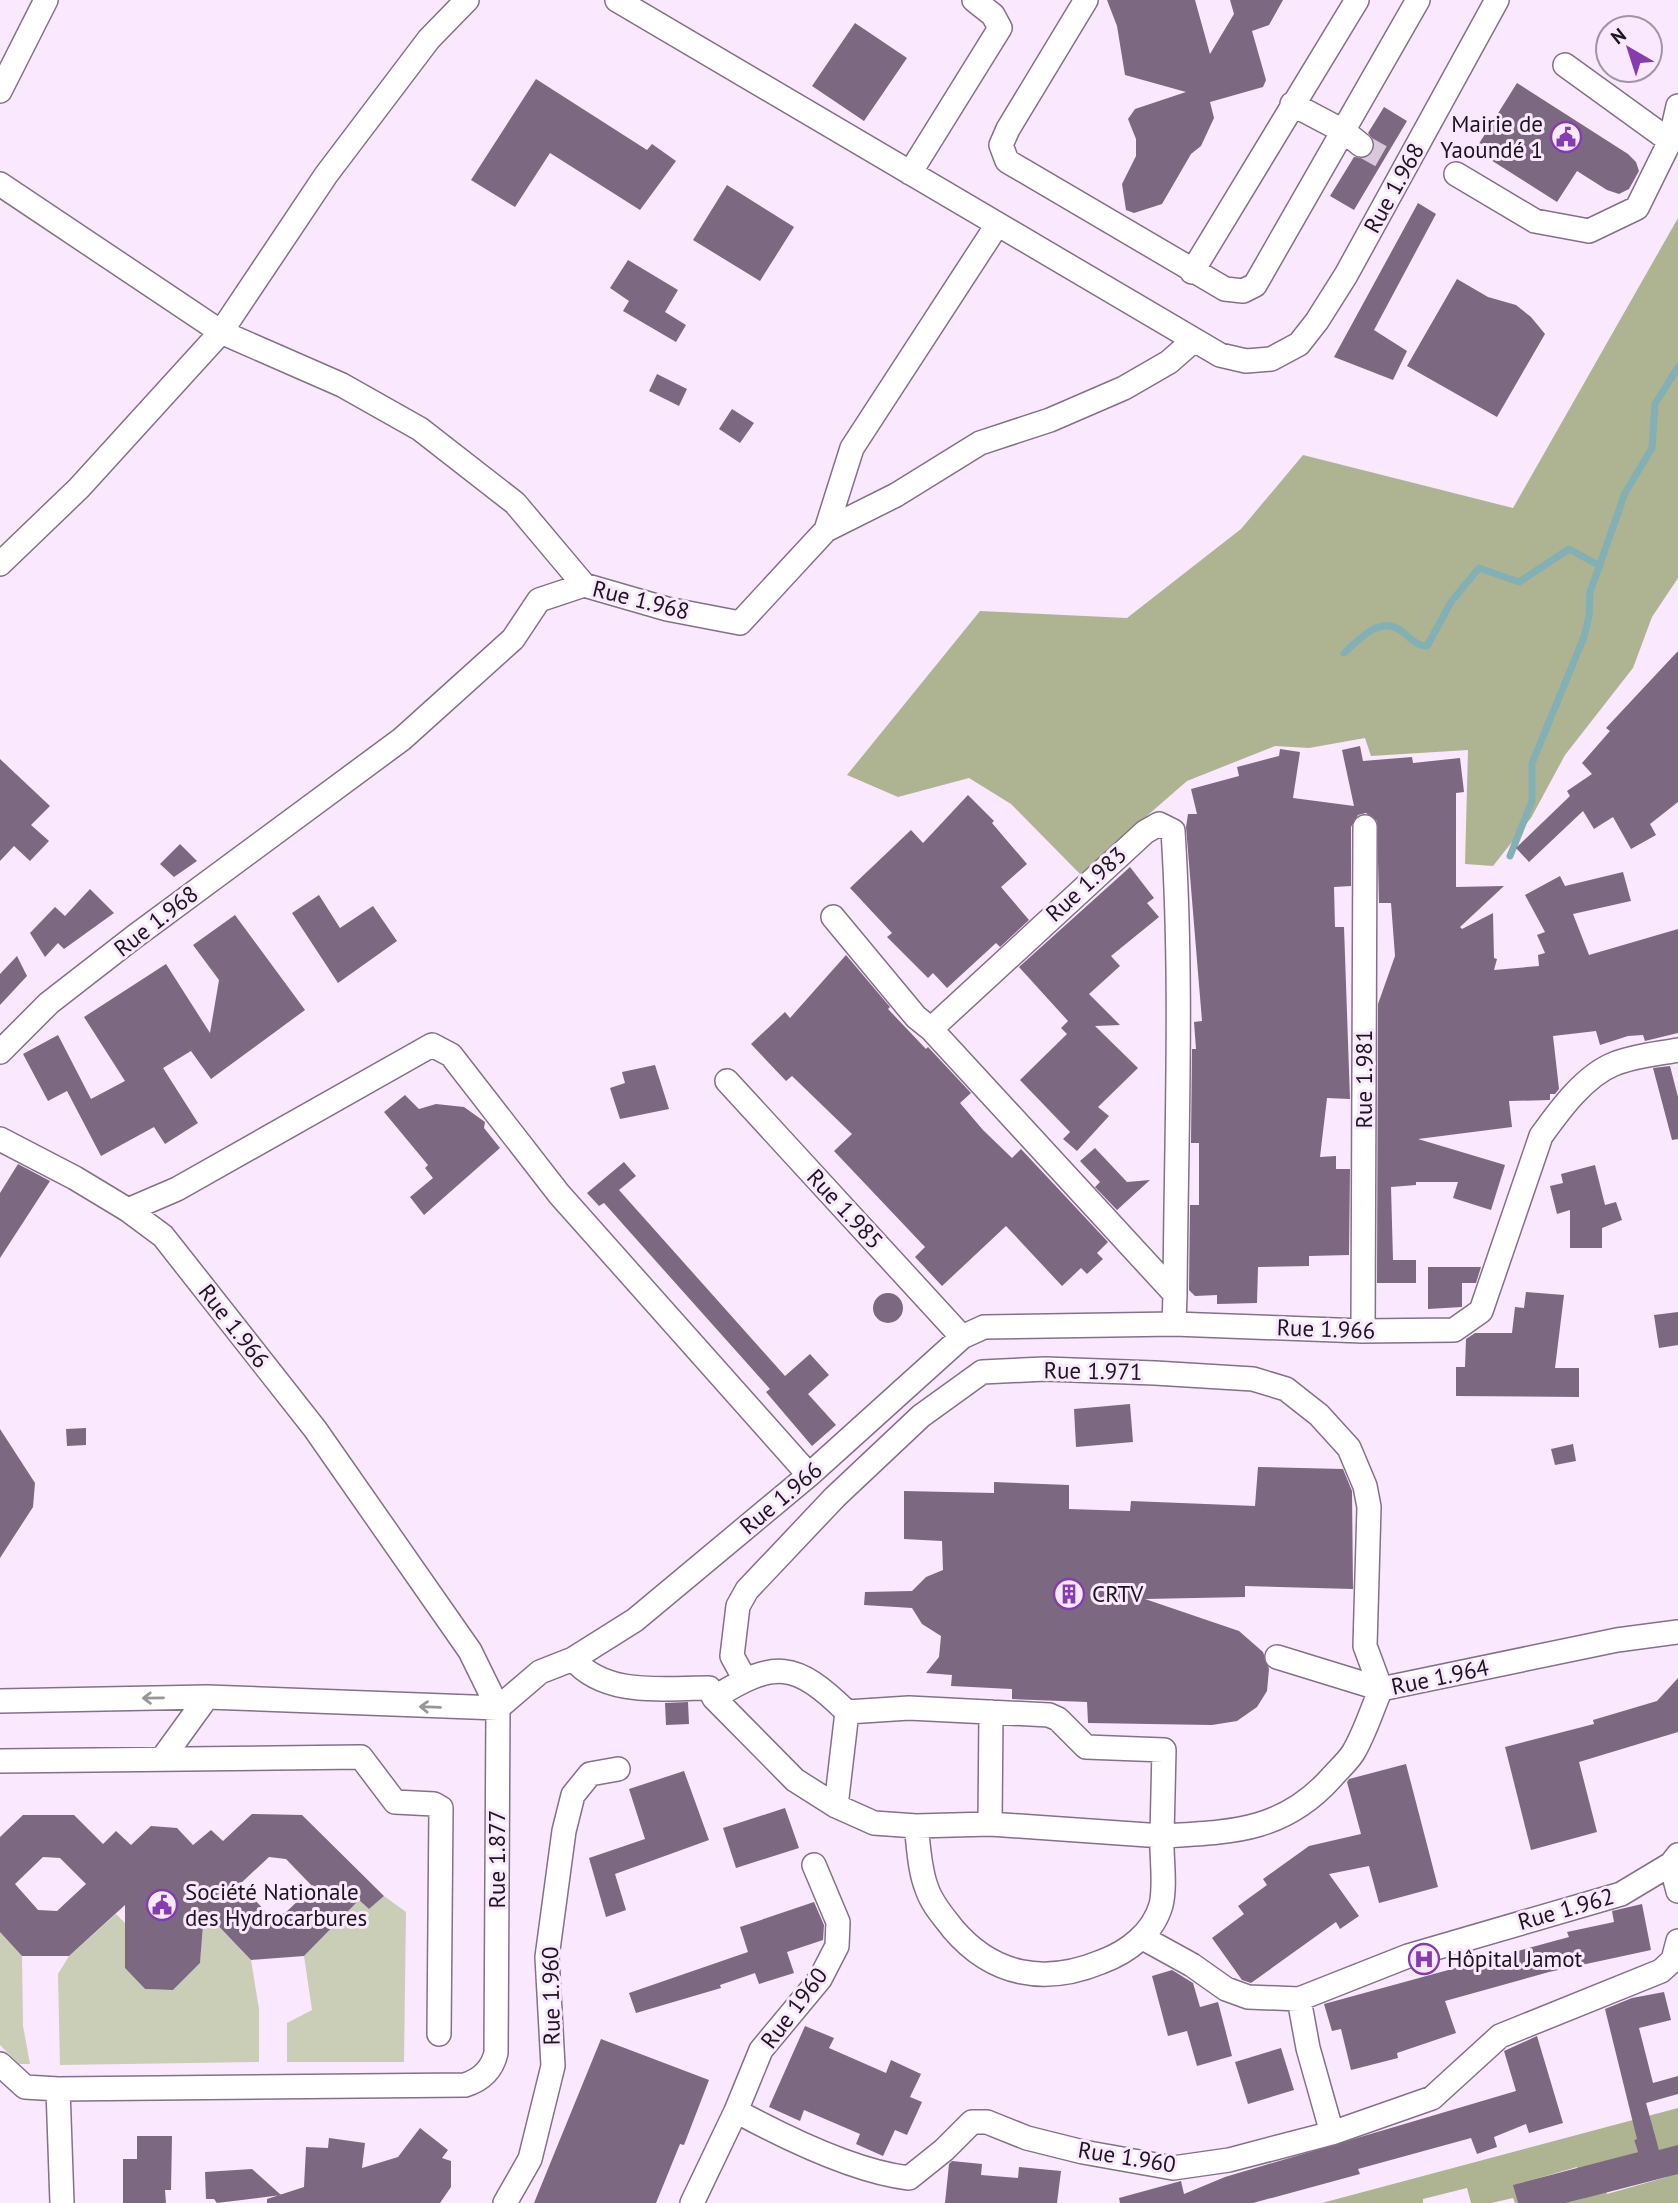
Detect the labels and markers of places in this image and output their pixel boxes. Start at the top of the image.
place label: Mairie de Yaoundé 1 [1440,109,1543,164]
public building icon: Mairie de Yaoundé 1 [1549,120,1583,154]
building icon: CRTV [1052,1577,1086,1611]
place label: CRTV [1092,1579,1144,1608]
place label: Société Nationale des Hydrocarbures [185,1877,367,1932]
public building icon: Société Nationale des Hydrocarbures [145,1888,179,1922]
hospital icon: Hôpital Jamot [1407,1942,1441,1976]
place label: Hôpital Jamot [1447,1944,1583,1973]

